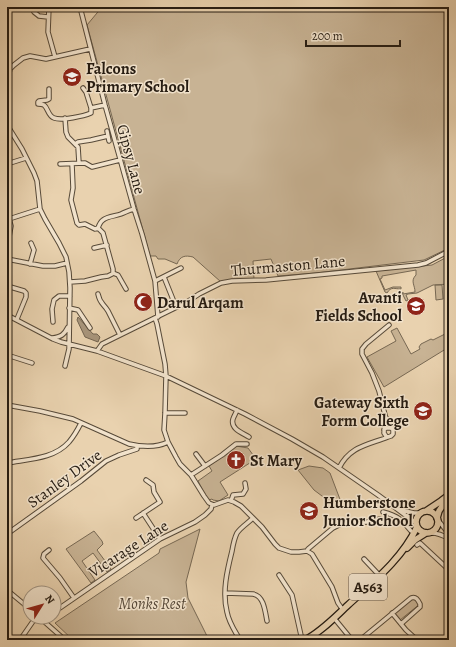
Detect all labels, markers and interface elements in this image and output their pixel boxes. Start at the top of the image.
scale bar [306,22,400,48]
text: 200 m [312,28,343,44]
place label: Falcons Primary School [86,58,190,98]
school or university icon: Falcons Primary School [61,66,83,88]
street label: Gipsy Lane [111,122,151,197]
street label: Thurmaston Lane [230,250,346,282]
place label: Avanti Fields School [315,287,403,327]
mosque icon: Darul Arqam [132,291,154,313]
place label: Darul Arqam [157,292,244,314]
school or university icon: Avanti Fields School [405,295,427,317]
place label: Gateway Sixth Form College [314,392,409,432]
school or university icon: Gateway Sixth Form College [412,400,434,422]
street label: Stanley Drive [23,444,106,513]
church icon: St Mary [225,449,247,471]
place label: St Mary [250,450,303,472]
place label: Humberstone Junior School [323,492,416,532]
school or university icon: Humberstone Junior School [298,500,320,522]
street label: Vicarage Lane [84,515,173,583]
road number: A563 [349,574,387,600]
north arrow [22,585,62,625]
text: N [41,592,58,607]
park label: Monks Rest [119,593,187,615]

